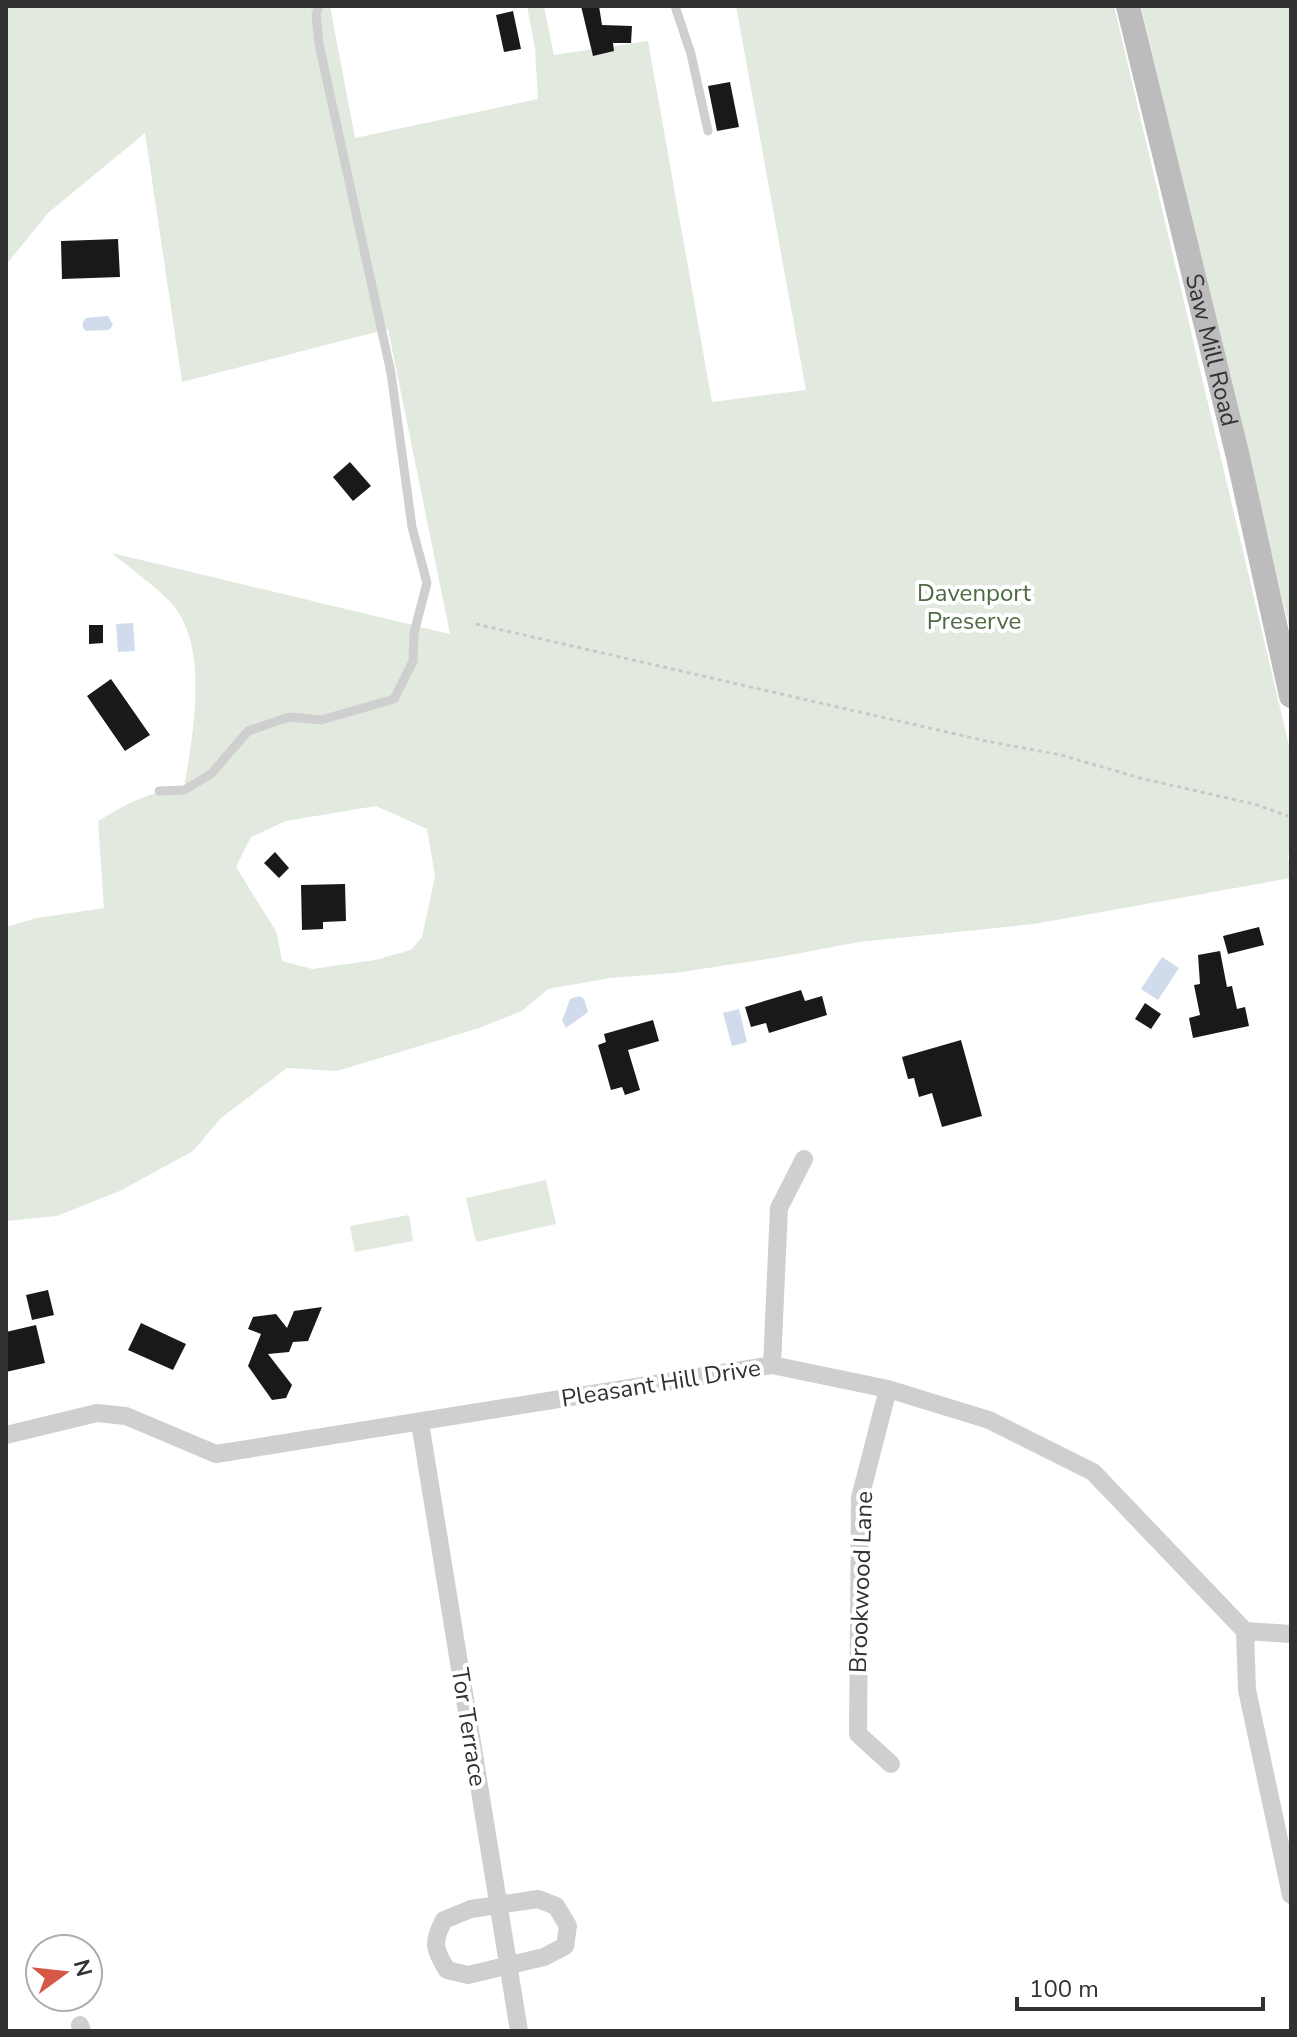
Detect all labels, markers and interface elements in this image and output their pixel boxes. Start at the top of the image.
street label: Saw Mill Road [1178,270,1246,430]
park label: Davenport Preserve [917,577,1032,637]
street label: Pleasant Hill Drive [559,1351,763,1415]
street label: Brookwood Lane [842,1491,880,1673]
street label: Tor Terrace [444,1665,494,1789]
north arrow [24,1933,104,2013]
text: N [66,1956,99,1980]
scale bar [1017,1961,1263,2011]
text: 100 m [1029,1973,1099,2005]

